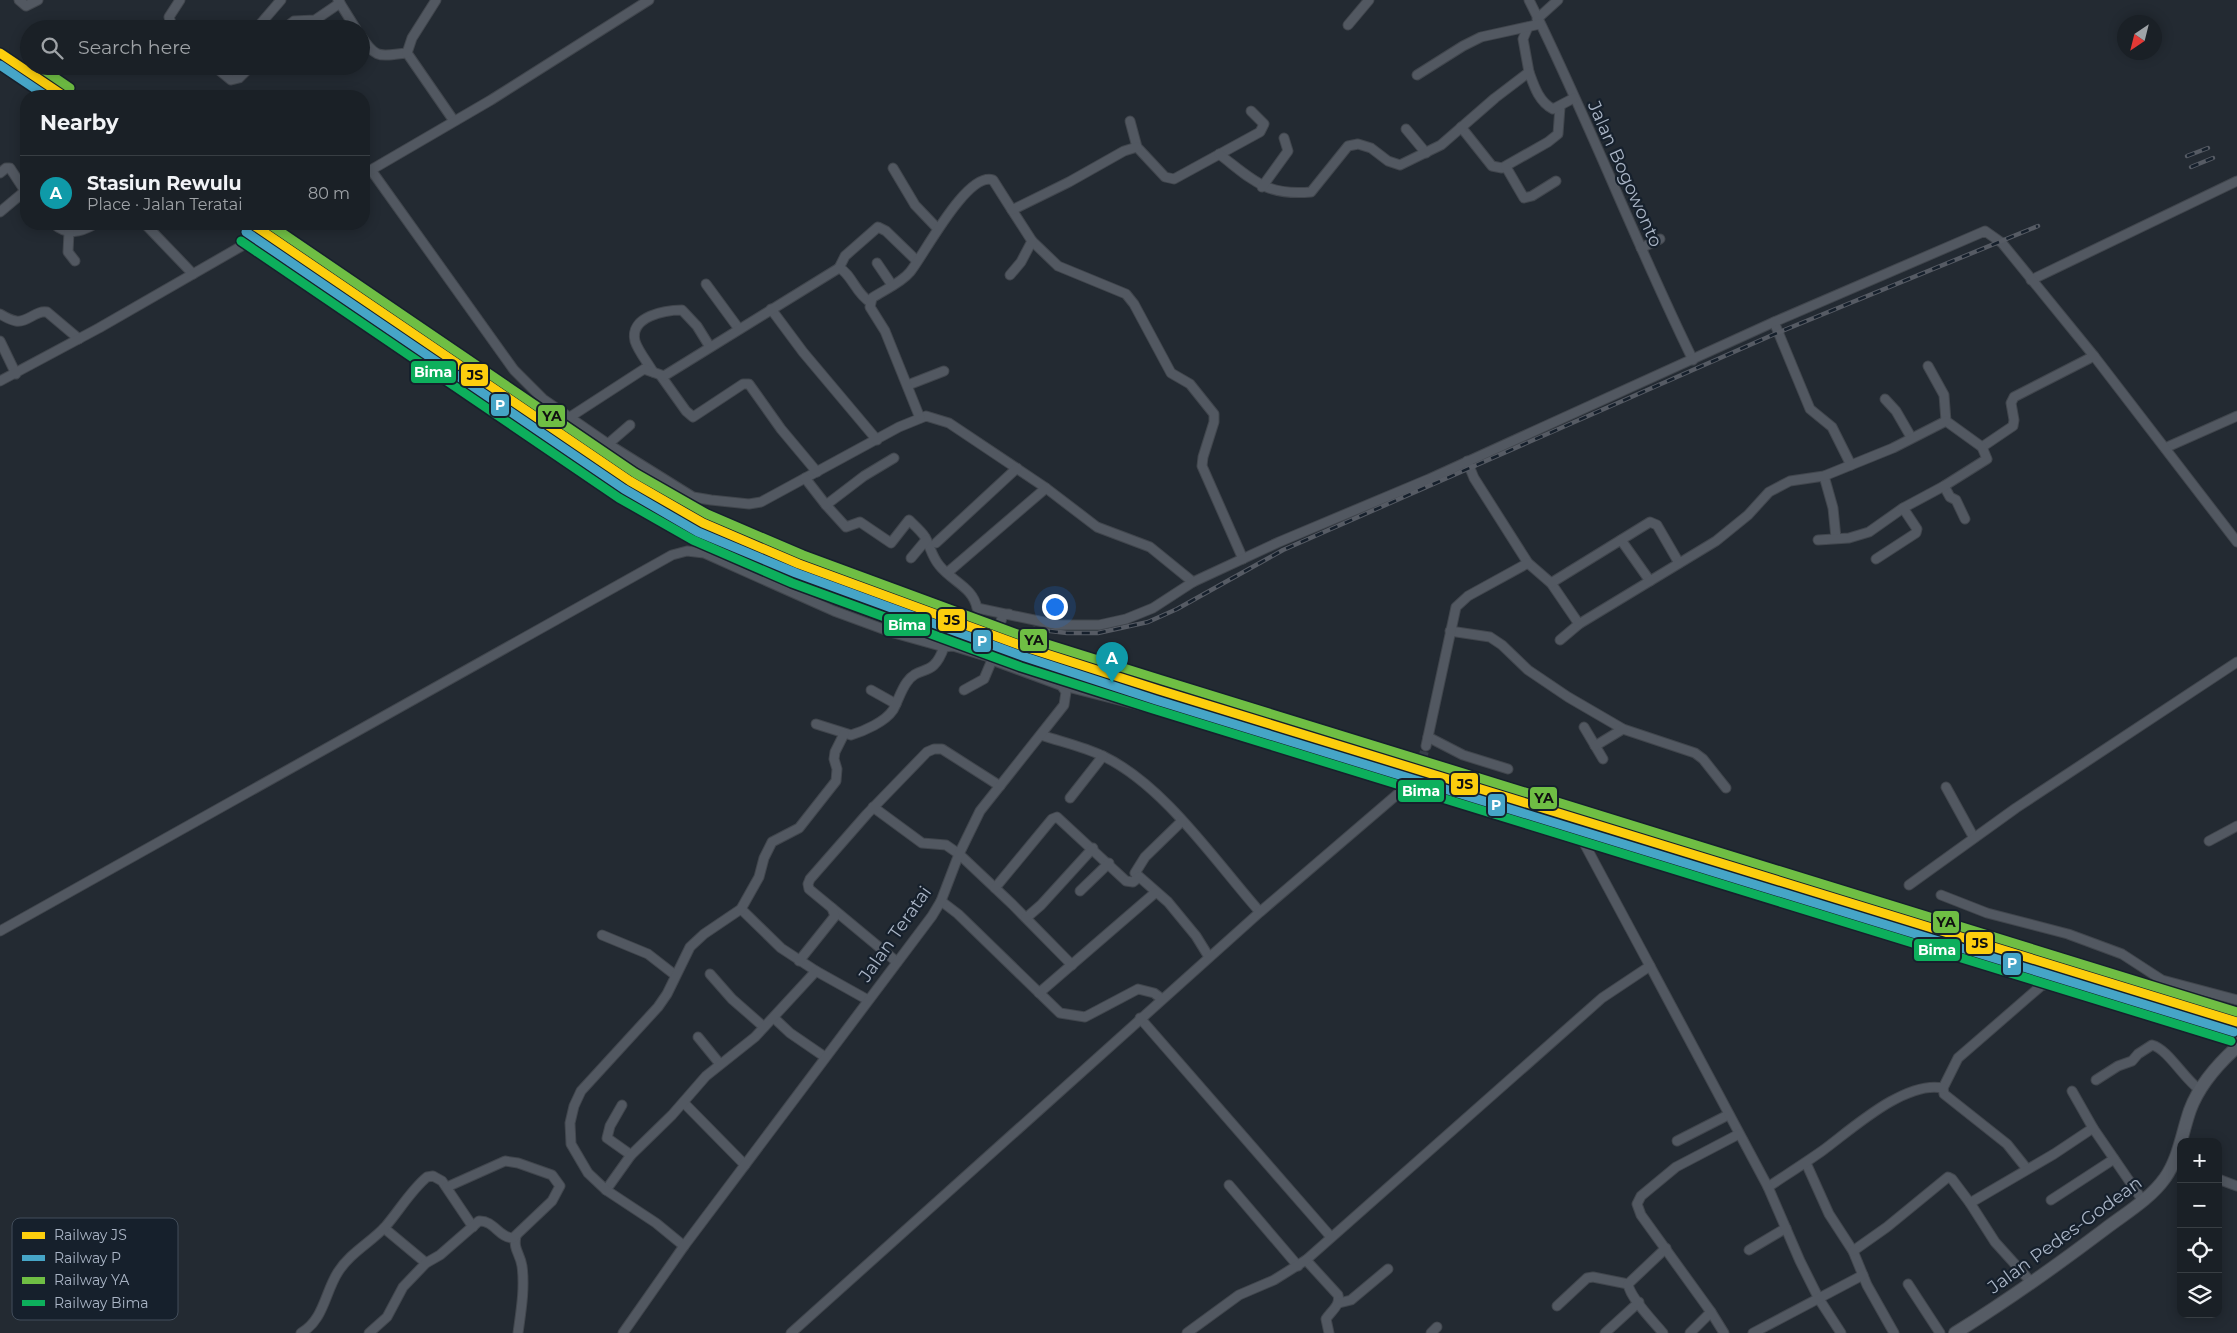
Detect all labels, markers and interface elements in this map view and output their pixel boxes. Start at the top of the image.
north arrow [2117,15,2162,60]
search box [20,20,370,75]
icon: search [38,34,66,62]
text: Search here [78,36,191,59]
street label: Jalan Bogowonto [1583,97,1667,250]
text: Nearby [40,110,119,135]
text: Stasiun Rewulu [87,172,242,195]
text: A [50,184,62,203]
text: 80 m [308,184,350,203]
text: Place · Jalan Teratai [87,195,242,214]
line badge: Bima [410,360,457,384]
text: Bima [414,363,452,381]
line badge: JS [460,363,489,387]
text: JS [466,366,483,384]
line badge: P [490,393,510,417]
text: P [495,396,505,414]
line badge: YA [537,404,566,428]
text: YA [541,407,562,425]
your location [1042,594,1068,620]
line badge: JS [937,608,966,632]
text: JS [943,611,960,629]
line badge: Bima [883,613,931,637]
text: Bima [888,616,926,634]
line badge: YA [1019,628,1048,652]
line badge: P [972,629,992,653]
text: YA [1023,631,1044,649]
text: P [977,632,987,650]
pin: A [1096,642,1128,683]
line badge: JS [1450,772,1479,796]
text: JS [1456,775,1473,793]
line badge: Bima [1397,779,1445,803]
text: Bima [1402,782,1440,800]
line badge: YA [1529,786,1558,810]
text: YA [1533,789,1554,807]
line badge: P [1487,793,1506,817]
text: P [1491,796,1501,814]
street label: Jalan Teratai [853,882,936,987]
line badge: YA [1932,910,1960,934]
text: YA [1935,913,1956,931]
line badge: JS [1965,931,1994,955]
text: JS [1971,934,1988,952]
line badge: Bima [1913,938,1961,962]
text: Bima [1918,941,1956,959]
line badge: P [2002,952,2022,976]
text: P [2007,954,2017,972]
map controls [2177,1138,2222,1318]
button: + [2177,1138,2222,1183]
street label: Jalan Pedes-Godean [1983,1172,2146,1299]
button: − [2177,1183,2222,1228]
legend [12,1218,178,1320]
text: Railway JS [54,1226,127,1244]
button: locate [2177,1228,2222,1273]
text: Railway P [54,1249,121,1267]
text: Railway YA [54,1271,130,1289]
button: layers [2177,1273,2222,1318]
text: Railway Bima [54,1294,149,1312]

